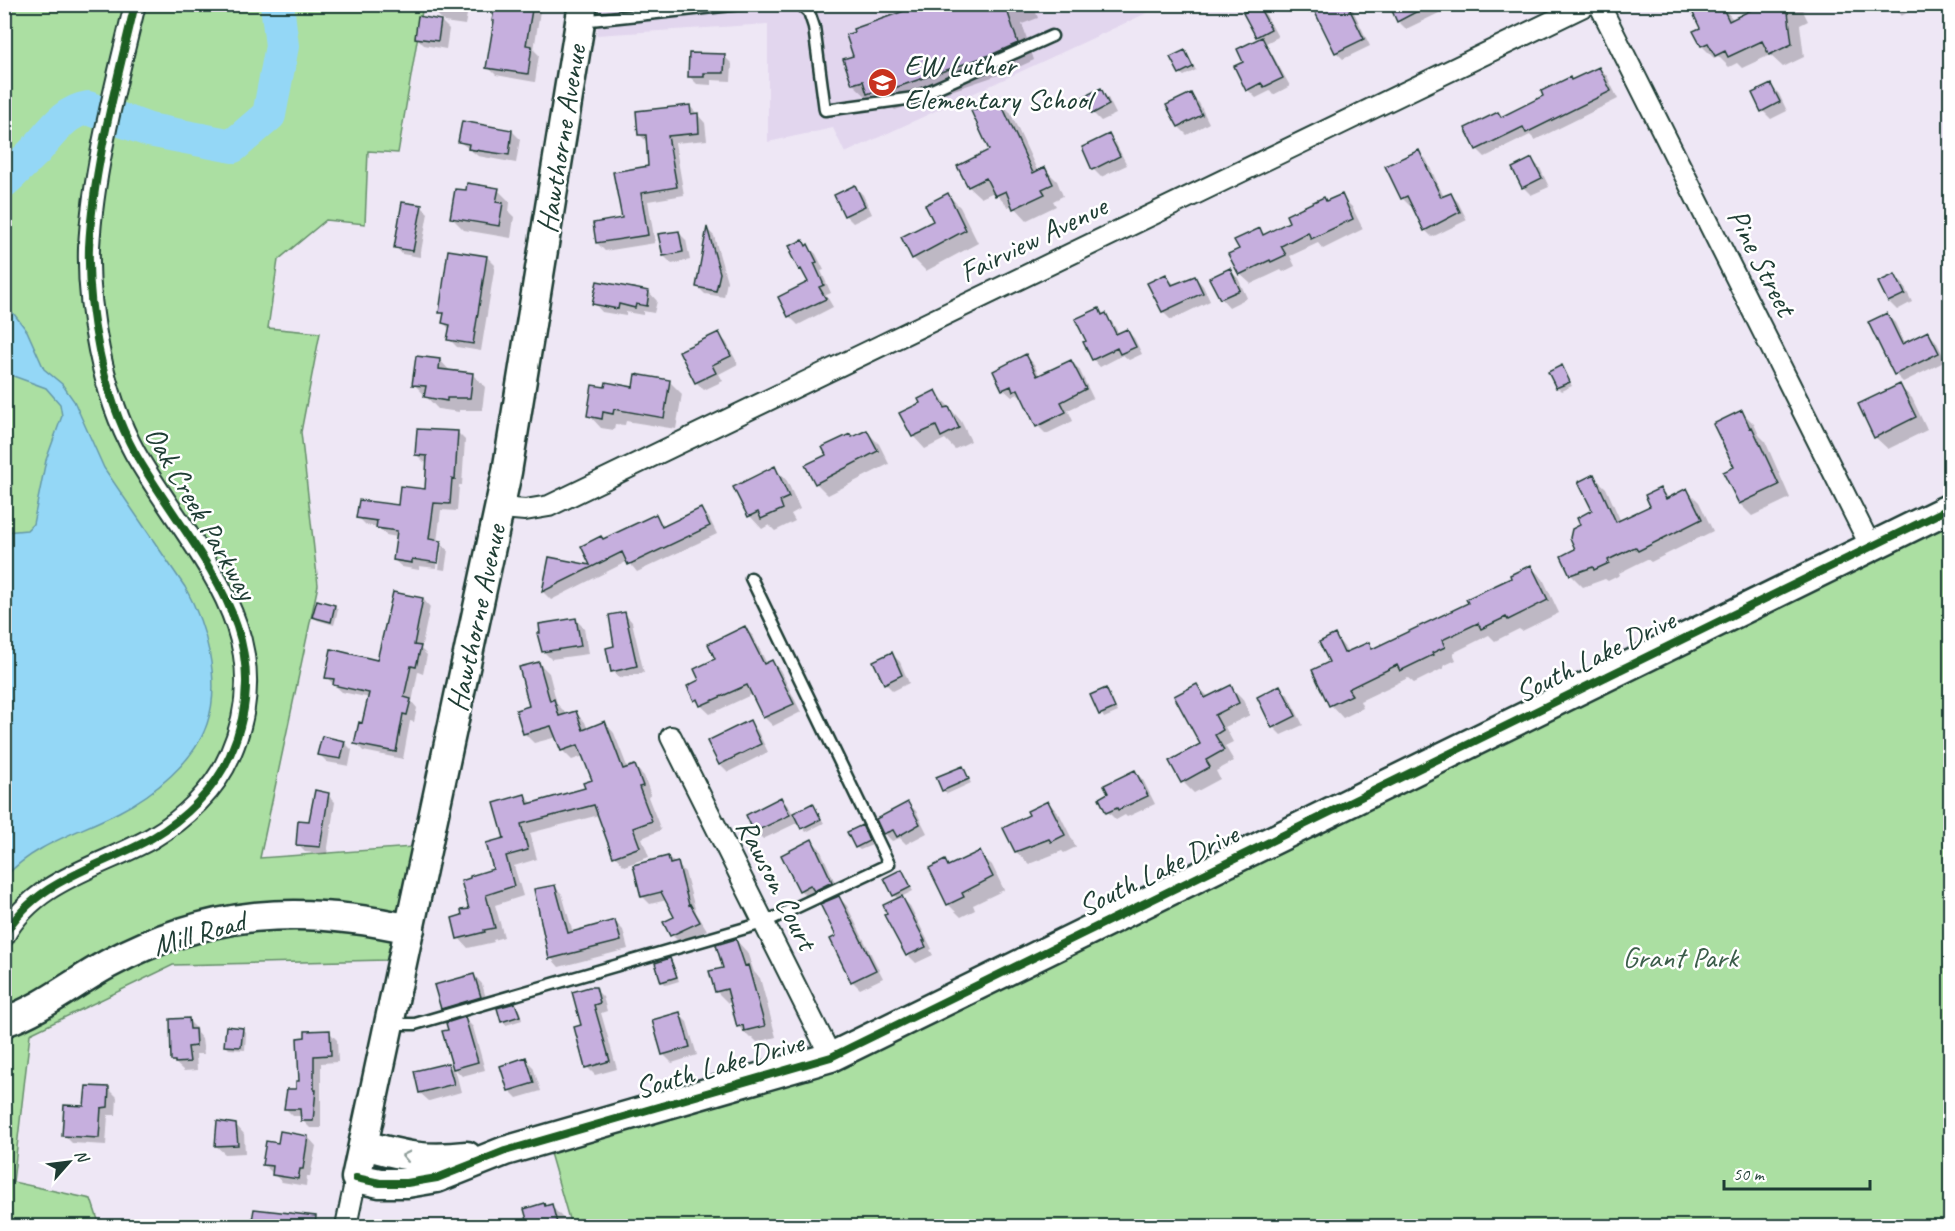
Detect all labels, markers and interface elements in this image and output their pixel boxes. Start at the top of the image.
street label: Hawthorne Avenue [527,40,595,236]
place label: EW Luther Elementary School [904,46,1096,118]
school or university icon: EW Luther Elementary School [867,66,899,98]
street label: Fairview Avenue [953,186,1115,291]
street label: Pine Street [1719,202,1806,325]
street label: Oak Creek Parkway [136,419,267,609]
street label: Hawthorne Avenue [438,519,515,715]
street label: South Lake Drive [1509,600,1683,711]
street label: Rawson Court [728,812,828,959]
street label: South Lake Drive [1072,814,1246,925]
street label: Mill Road [148,901,254,964]
park label: Grant Park [1622,938,1740,976]
street label: South Lake Drive [630,1022,810,1107]
north arrow [39,1132,99,1192]
text: N [70,1146,94,1167]
one-way arrow [401,1150,411,1163]
scale bar [1724,1153,1870,1191]
text: 50 m [1733,1163,1766,1185]

